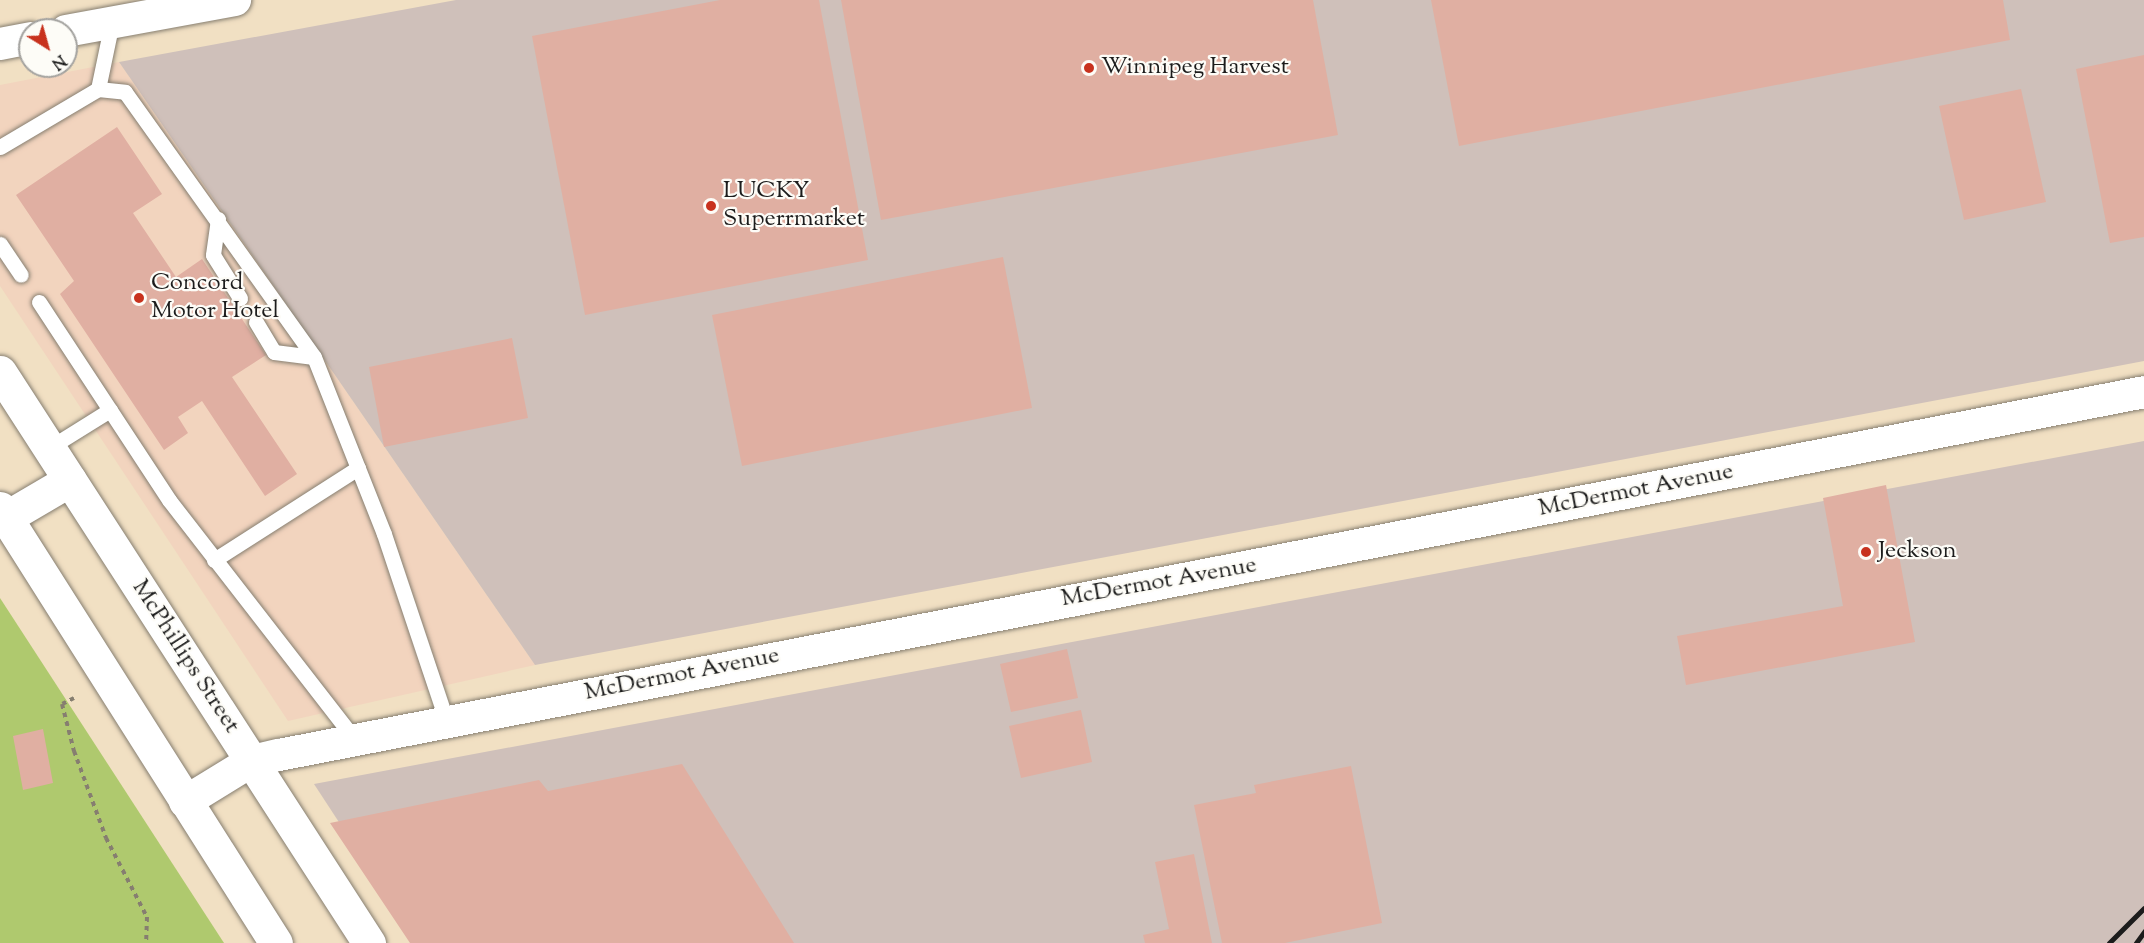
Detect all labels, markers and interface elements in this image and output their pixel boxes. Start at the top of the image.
north arrow [18,18,78,78]
text: N [46,48,70,74]
place label: Winnipeg Harvest [1101,54,1289,82]
marker: Winnipeg Harvest [1082,61,1096,75]
place label: LUCKY Superrmarket [723,178,865,234]
marker: LUCKY Superrmarket [704,199,718,213]
place label: Concord Motor Hotel [151,270,279,326]
marker: Concord Motor Hotel [132,291,146,305]
street label: McDermot Avenue [1536,458,1736,524]
place label: Jeckson [1878,538,1957,566]
marker: Jeckson [1859,545,1873,559]
street label: McDermot Avenue [1059,552,1259,614]
street label: McPhillips Street [125,575,245,739]
street label: McDermot Avenue [582,642,782,708]

